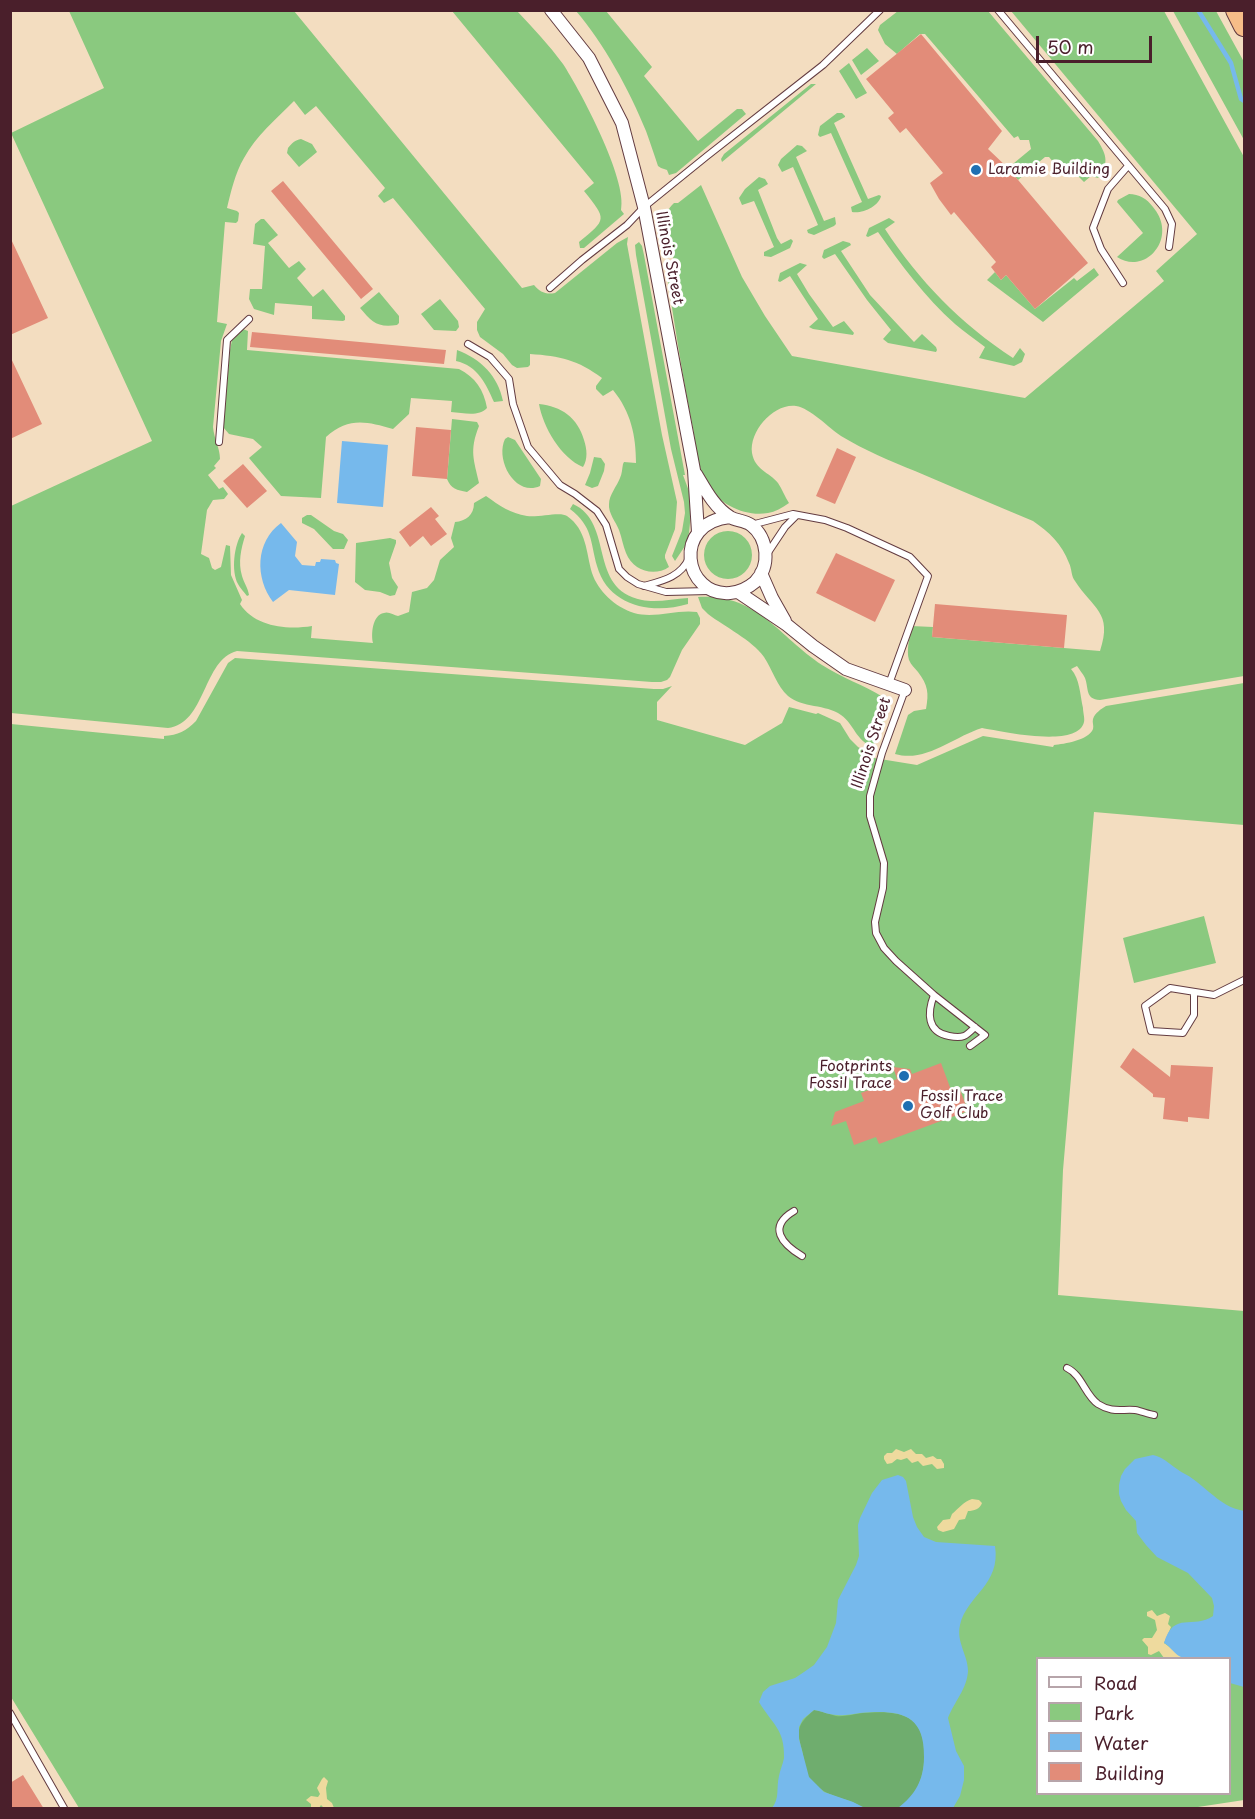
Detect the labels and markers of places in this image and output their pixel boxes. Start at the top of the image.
place label: Laramie Building [988,161,1110,179]
marker: Laramie Building [969,163,983,177]
place label: Footprints Fossil Trace [809,1058,892,1093]
marker: Footprints Fossil Trace [897,1069,911,1083]
place label: Fossil Trace Golf Club [920,1088,1003,1123]
marker: Fossil Trace Golf Club [901,1099,915,1113]

